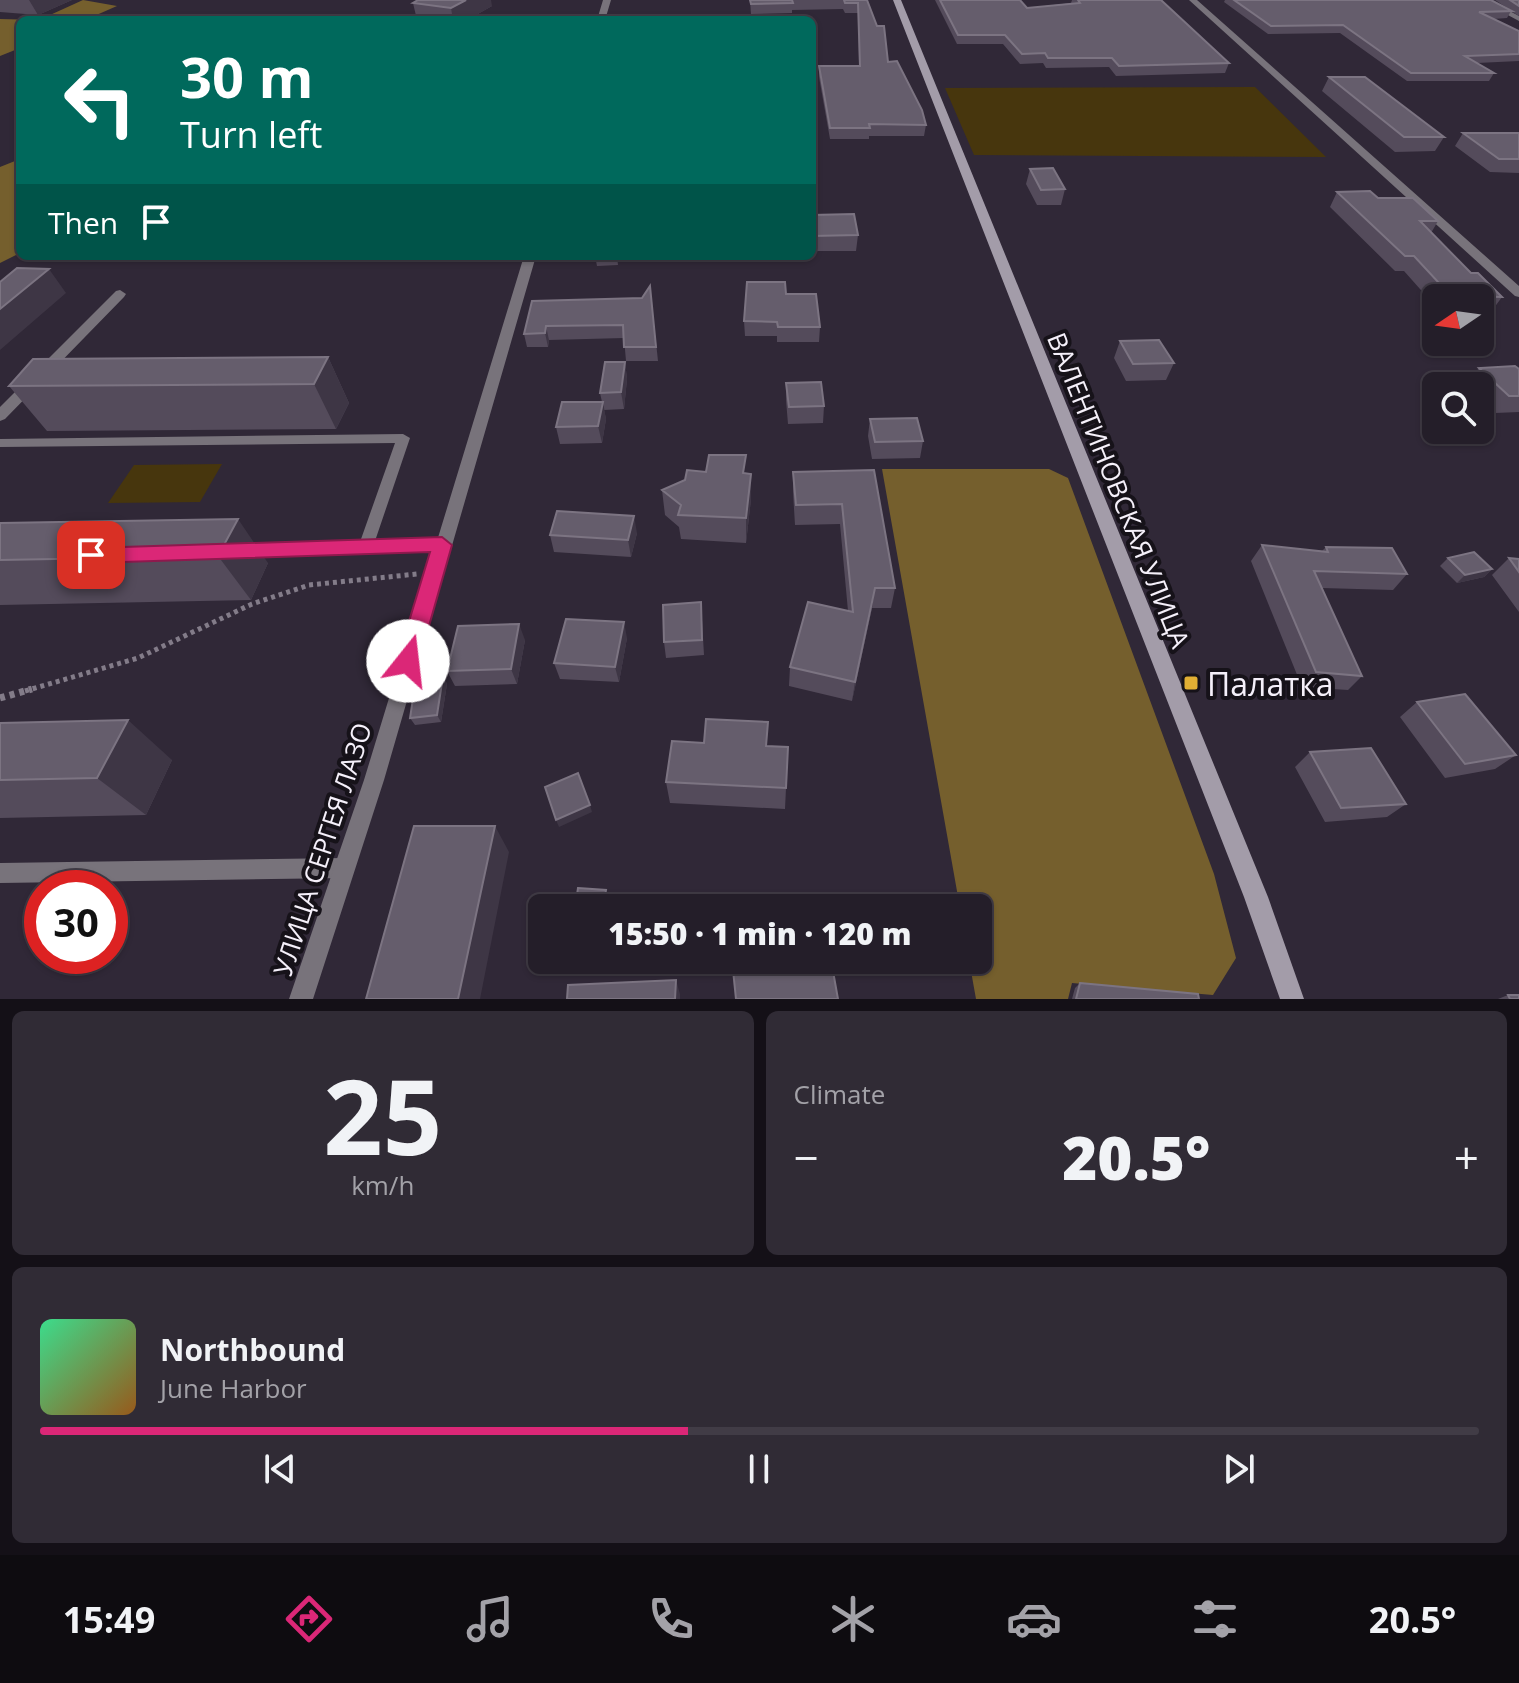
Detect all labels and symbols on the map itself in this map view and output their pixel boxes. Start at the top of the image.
north arrow [1422,284,1494,356]
street label: ВАЛЕНТИНОВСКАЯ УЛИЦА [1039,327,1199,653]
pin [57,521,125,589]
position arrow [366,619,450,703]
place label: Палатка [1207,662,1334,705]
marker: Палатка [1182,674,1200,692]
street label: УЛИЦА СЕРГЕЯ ЛАЗО [264,718,380,980]
speed limit sign: 30 [24,870,128,974]

